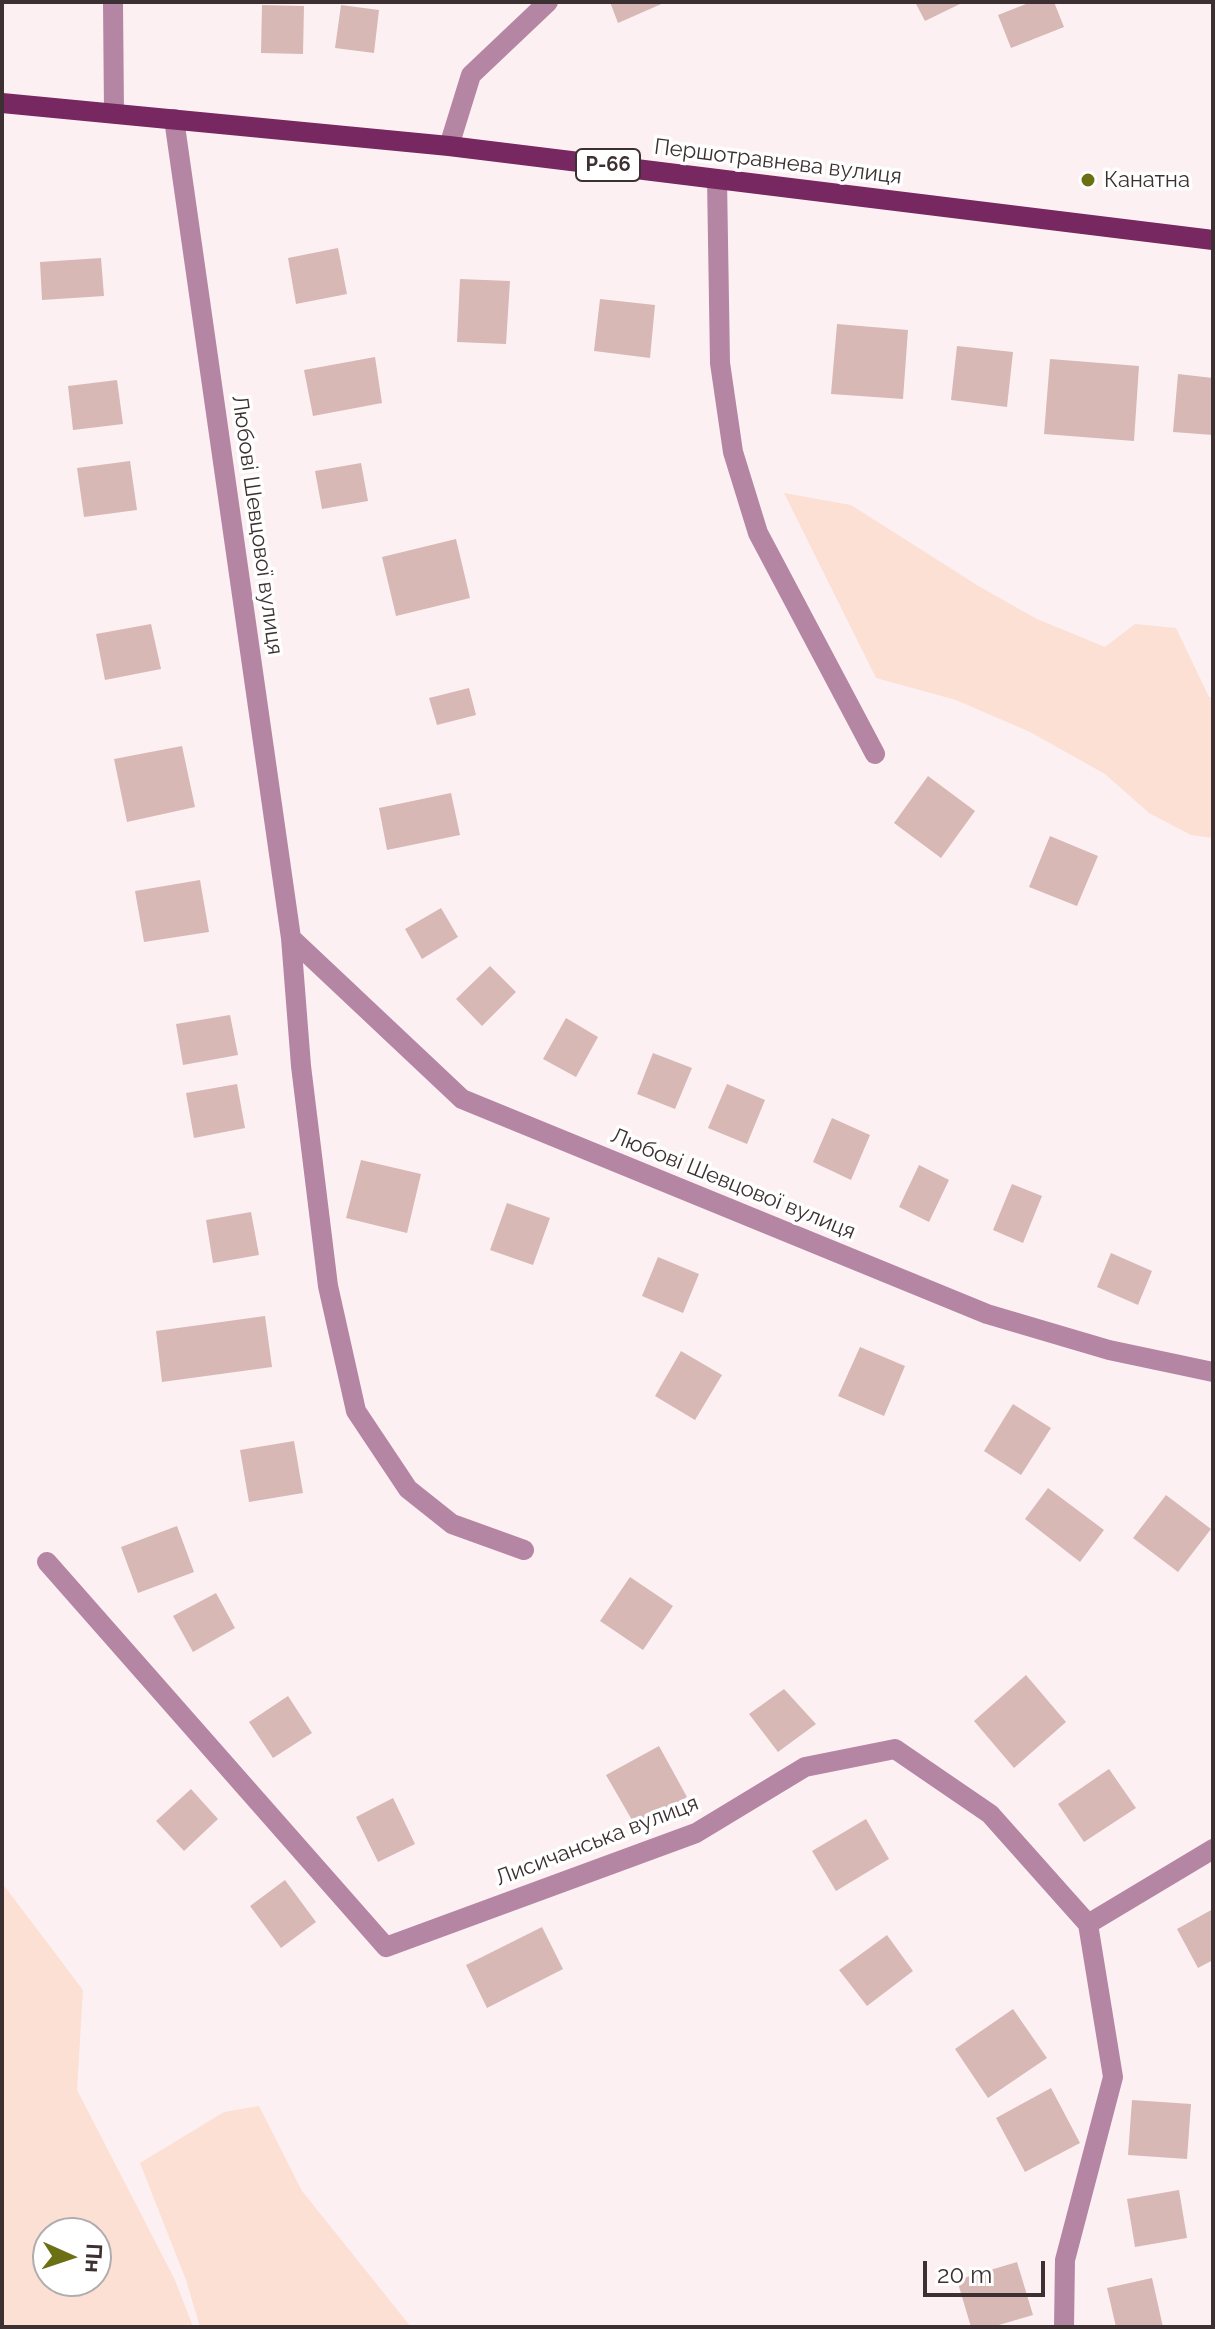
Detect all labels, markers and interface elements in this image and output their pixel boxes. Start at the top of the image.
street label: Першотравнева вулиця [653,134,903,190]
road number: Р-66 [576,149,640,181]
place label: Канатна [1104,167,1190,193]
marker: Канатна [1079,171,1097,189]
street label: Любові Шевцової вулиця [226,394,288,656]
street label: Любові Шевцової вулиця [607,1123,859,1245]
street label: Лисичанська вулиця [492,1790,702,1892]
north arrow [32,2217,112,2297]
text: Пн [80,2243,108,2273]
scale bar [927,2245,1049,2295]
text: 20 m [937,2260,992,2289]

